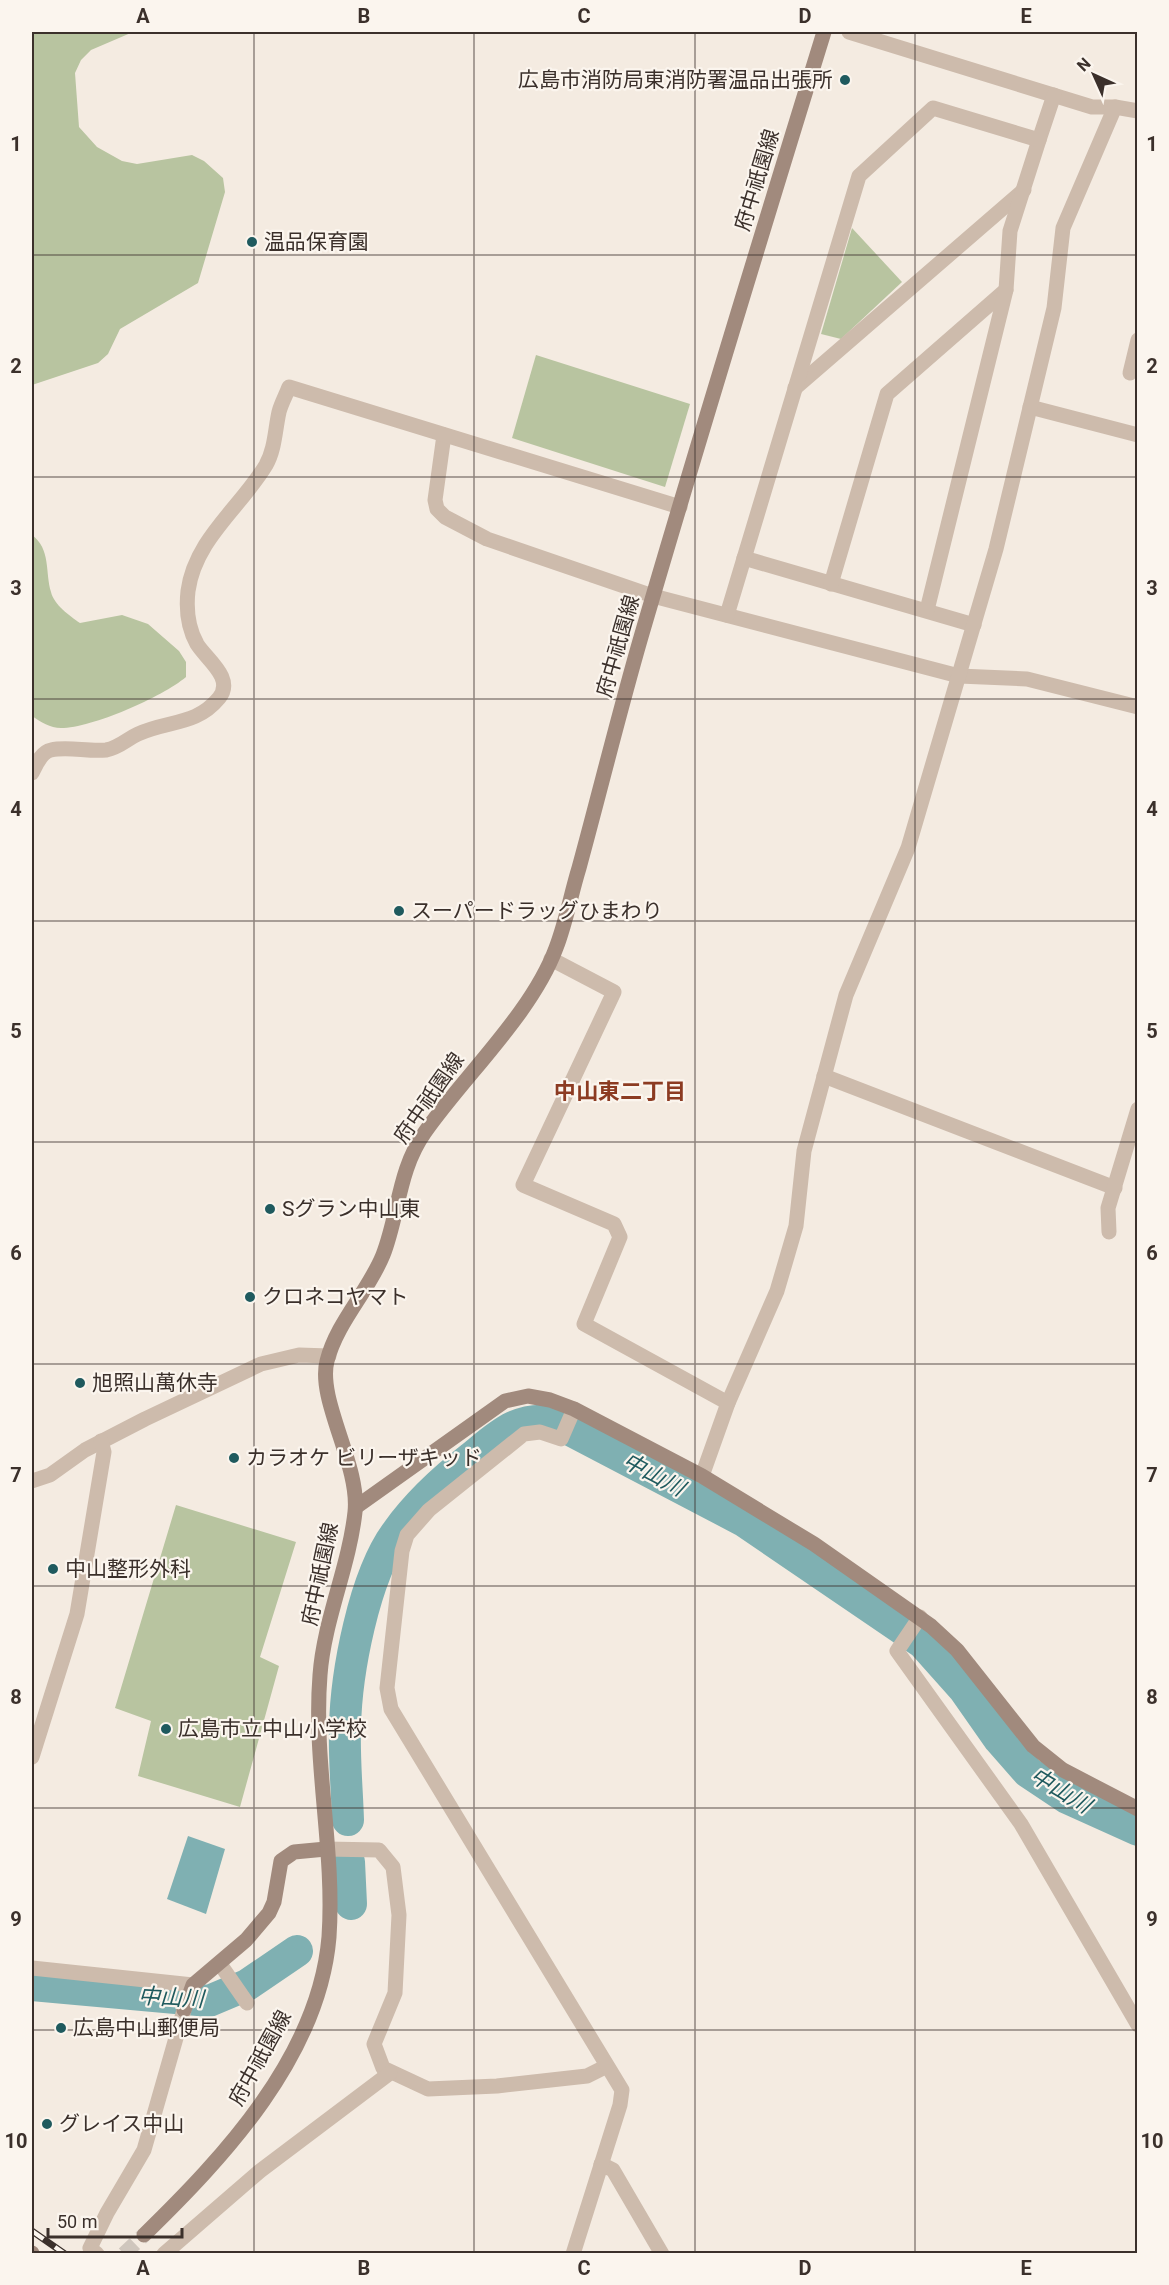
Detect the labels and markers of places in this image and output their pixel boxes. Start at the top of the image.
place label: 広島市消防局東消防署温品出張所 [518,68,833,92]
marker: 広島市消防局東消防署温品出張所 [838,73,852,87]
place label: 温品保育園 [264,230,369,254]
marker: 温品保育園 [245,235,259,249]
place label: スーパードラッグひまわり [411,899,663,923]
marker: スーパードラッグひまわり [392,904,406,918]
place label: Sグラン中山東 [282,1197,420,1221]
marker: Sグラン中山東 [263,1202,277,1216]
place label: クロネコヤマト [262,1285,409,1309]
marker: クロネコヤマト [243,1290,257,1304]
place label: 旭照山萬休寺 [92,1371,218,1395]
marker: 旭照山萬休寺 [73,1376,87,1390]
place label: カラオケ ビリーザキッド [246,1446,482,1470]
marker: カラオケ ビリーザキッド [227,1451,241,1465]
place label: 中山整形外科 [65,1557,191,1581]
marker: 中山整形外科 [46,1562,60,1576]
place label: 広島市立中山小学校 [178,1717,367,1741]
marker: 広島市立中山小学校 [159,1722,173,1736]
place label: 広島中山郵便局 [73,2016,220,2040]
marker: 広島中山郵便局 [54,2021,68,2035]
place label: グレイス中山 [59,2112,184,2136]
marker: グレイス中山 [40,2117,54,2131]

